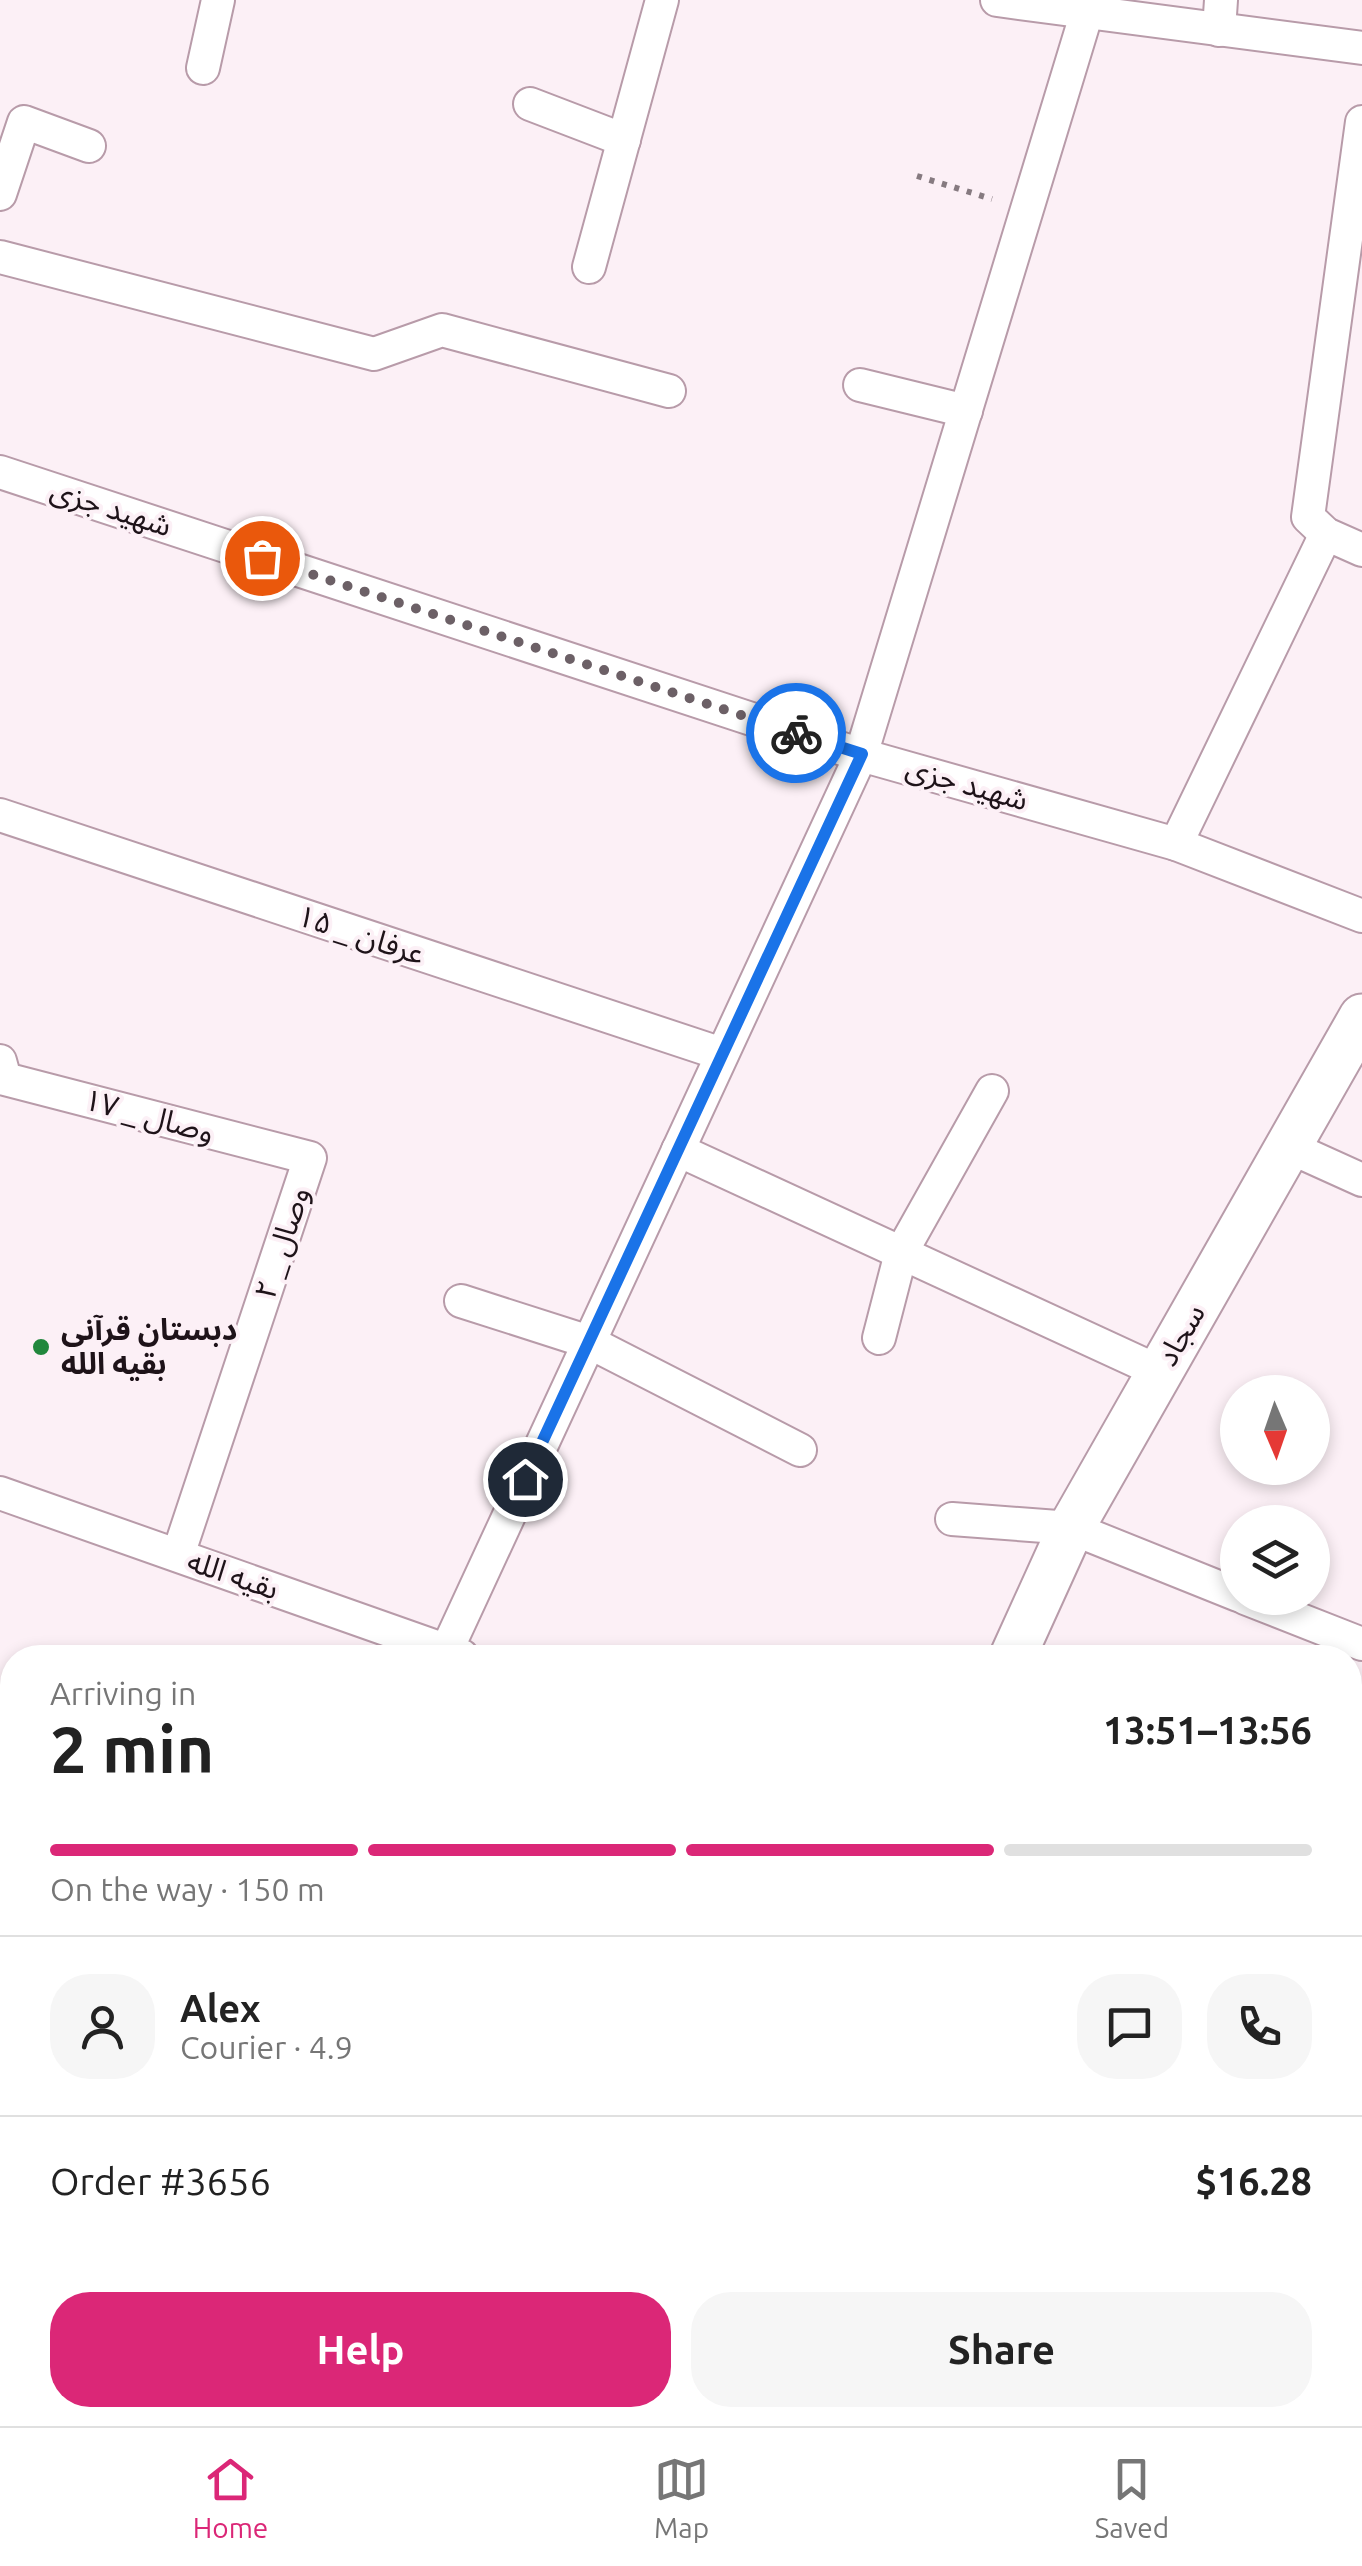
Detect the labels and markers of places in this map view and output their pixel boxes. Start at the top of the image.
pin [220,516,305,601]
place label: دبستان قرآنی بقیه الله [61,1312,237,1381]
marker: دبستان قرآنی بقیه الله [30,1336,52,1358]
pin [483,1437,568,1522]

